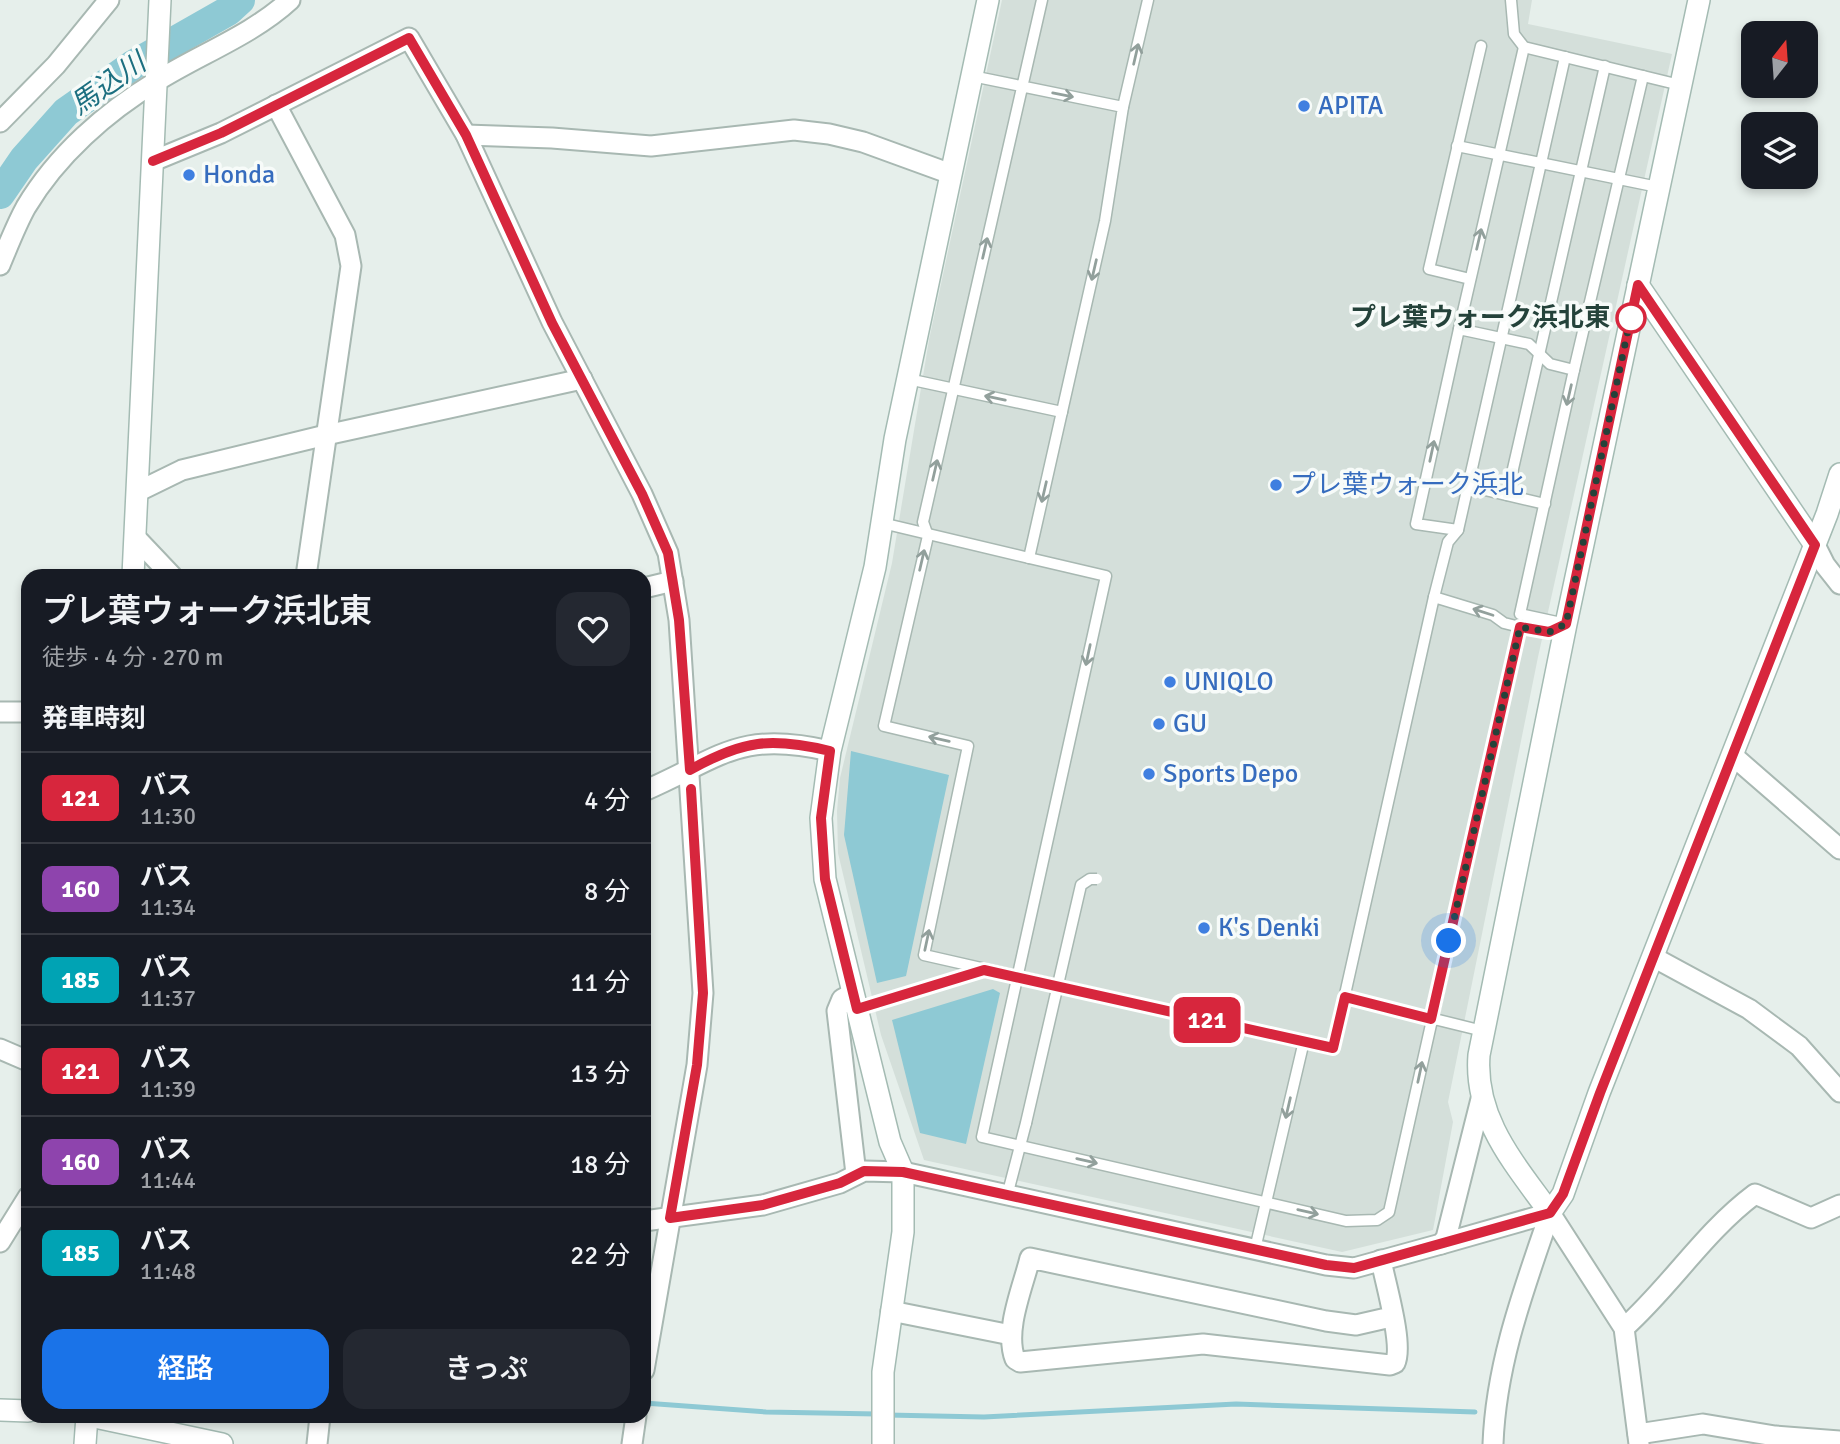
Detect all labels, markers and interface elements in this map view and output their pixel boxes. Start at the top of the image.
north arrow [1741,21,1818,98]
map controls [1741,21,1818,189]
one-way arrow [1130,43,1143,65]
water label: 馬込川 [64,44,155,122]
one-way arrow [1051,88,1074,102]
place label: APITA [1318,90,1383,122]
marker: APITA [1296,98,1312,114]
button: layers [1741,112,1818,189]
place label: Honda [203,159,275,191]
marker: Honda [181,167,197,183]
one-way arrow [1473,228,1486,251]
one-way arrow [979,237,993,260]
one-way arrow [1087,258,1100,281]
place label: プレ葉ウォーク浜北東 [1350,302,1610,334]
marker: プレ葉ウォーク浜北東 [1616,303,1646,333]
one-way arrow [1561,383,1575,406]
one-way arrow [984,390,1007,404]
one-way arrow [1425,440,1439,463]
one-way arrow [928,459,942,482]
place label: プレ葉ウォーク浜北 [1290,469,1524,501]
marker: プレ葉ウォーク浜北 [1268,477,1284,493]
one-way arrow [1037,480,1050,503]
one-way arrow [916,549,929,572]
text: プレ葉ウォーク浜北東 [42,591,372,632]
button: heart [556,592,630,666]
one-way arrow [1472,605,1494,617]
text: 徒歩 · 4 分 · 270 m [42,643,223,672]
one-way arrow [1081,643,1095,666]
place label: UNIQLO [1184,666,1274,698]
marker: UNIQLO [1162,674,1178,690]
text: 発車時刻 [42,703,146,735]
place label: GU [1173,708,1207,740]
marker: GU [1151,716,1167,732]
one-way arrow [928,732,951,745]
place label: Sports Depo [1163,758,1298,790]
marker: Sports Depo [1141,766,1157,782]
text: バス [140,770,192,802]
text: 121 [61,783,100,813]
text: 4 分 [584,785,630,817]
text: 11:30 [140,802,196,831]
text: バス [140,861,192,893]
text: 160 [61,874,100,904]
text: 8 分 [584,876,630,908]
text: 11:34 [140,893,196,922]
place label: K's Denki [1218,912,1320,944]
marker: K's Denki [1196,920,1212,936]
your location [1431,923,1466,958]
one-way arrow [921,929,935,952]
text: バス [140,952,192,984]
text: 185 [61,965,100,995]
text: 11 分 [570,967,630,999]
text: 11:37 [140,984,196,1013]
line badge: 121 [1167,997,1247,1043]
text: 121 [1188,1005,1226,1035]
text: バス [140,1043,192,1075]
text: 121 [61,1056,100,1086]
text: 13 分 [570,1058,630,1090]
one-way arrow [1413,1061,1427,1084]
text: 11:39 [140,1075,196,1104]
one-way arrow [1281,1096,1294,1118]
text: バス [140,1134,192,1166]
text: 160 [61,1147,100,1177]
text: 18 分 [570,1149,630,1181]
one-way arrow [1075,1155,1097,1168]
text: 11:44 [140,1166,196,1195]
one-way arrow [1296,1206,1319,1219]
text: バス [140,1225,192,1257]
text: 185 [61,1238,100,1268]
text: 22 分 [570,1240,630,1272]
text: 11:48 [140,1257,196,1286]
button: 経路 [42,1329,329,1409]
button: きっぷ [343,1329,630,1409]

